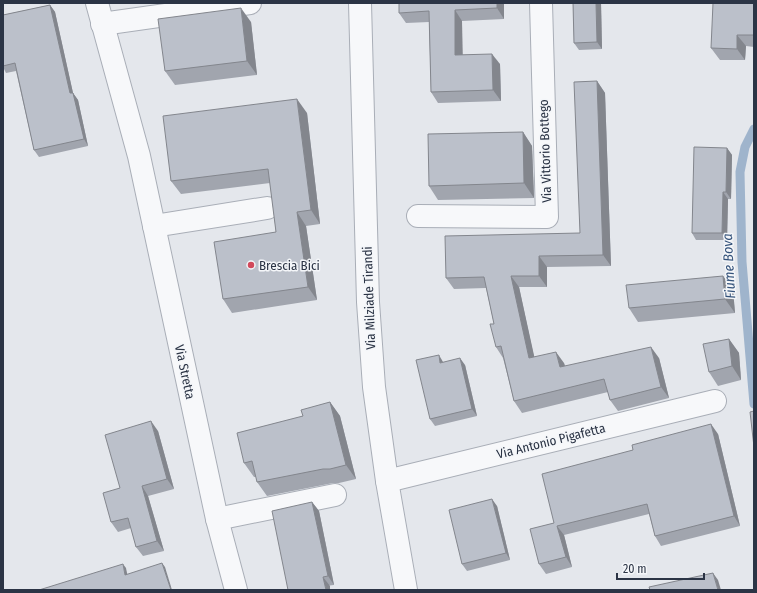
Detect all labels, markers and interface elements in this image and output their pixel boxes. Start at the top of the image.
street label: Via Vittorio Bottego [536,99,554,203]
water label: Fiume Bova [719,233,739,299]
street label: Via Milziade Tirandi [360,246,378,350]
place label: Brescia Bici [259,258,320,273]
marker: Brescia Bici [246,260,256,270]
street label: Via Stretta [172,343,198,401]
street label: Via Antonio Pigafetta [495,420,607,462]
scale bar [617,555,704,581]
text: 20 m [623,562,647,576]

